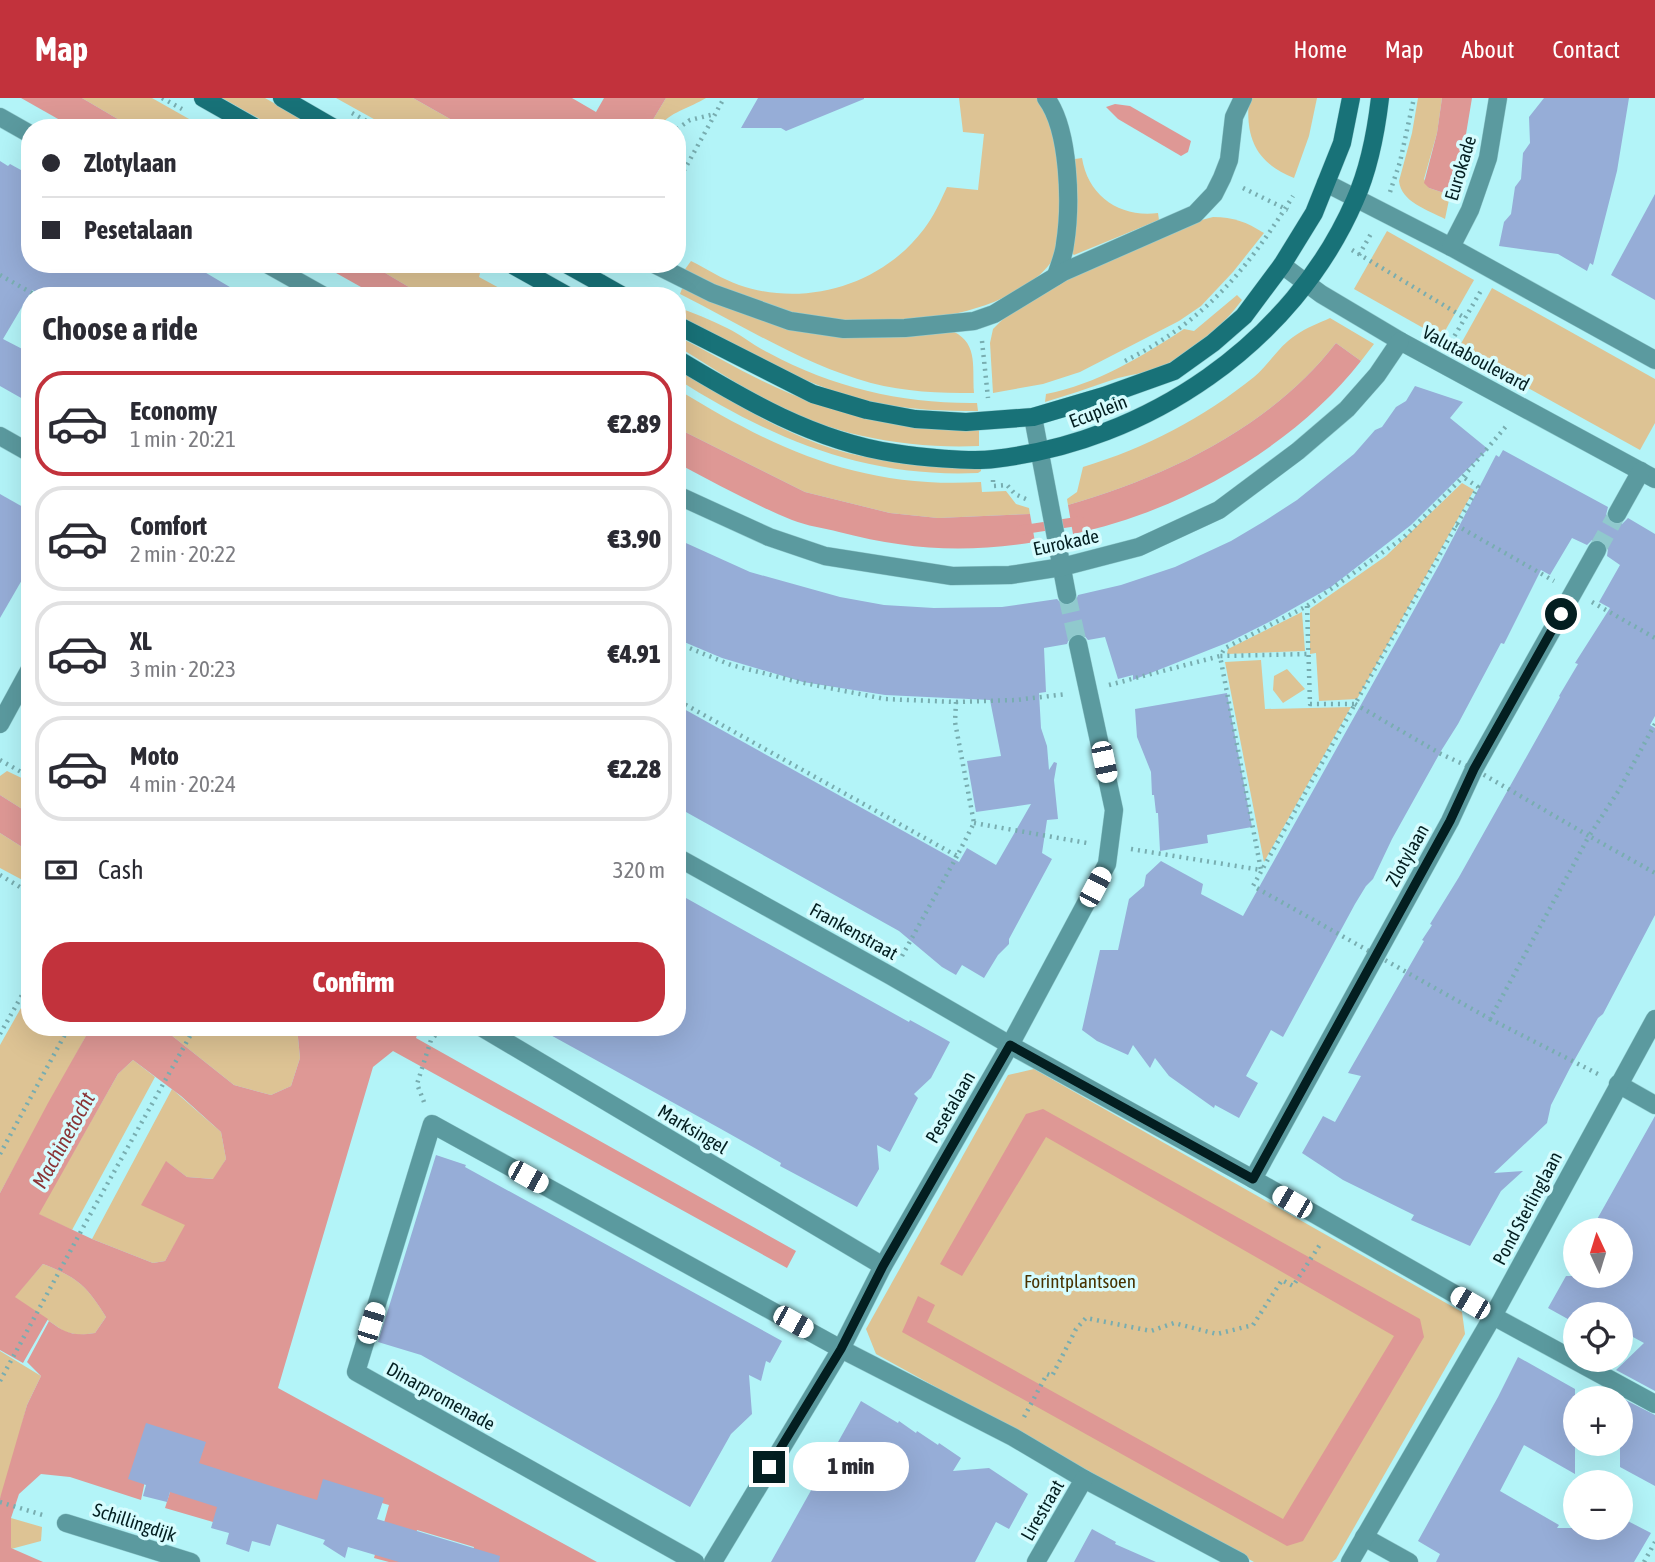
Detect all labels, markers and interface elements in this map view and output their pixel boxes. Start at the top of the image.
text: Map [35,30,88,68]
text: Home [1293,36,1347,63]
text: Map [1385,36,1423,63]
text: About [1461,36,1514,63]
text: Contact [1552,36,1620,63]
street label: Eurokade [1440,133,1480,203]
text: Zlotylaan [84,148,176,178]
text: Pesetalaan [84,215,193,245]
text: Choose a ride [42,310,198,347]
street label: Valutaboulevard [1419,321,1533,395]
street label: Ecuplein [1066,390,1130,432]
icon: car [46,392,109,455]
text: Economy [130,396,217,426]
text: €2.89 [608,409,661,439]
text: 1 min · 20:21 [130,426,236,452]
icon: car [46,507,109,570]
text: Comfort [130,511,207,541]
text: €3.90 [608,524,661,554]
street label: Eurokade [1031,524,1101,560]
text: 2 min · 20:22 [130,541,236,567]
route start [1545,598,1577,630]
icon: car [46,622,109,685]
text: XL [130,626,152,656]
text: €4.91 [608,639,661,669]
text: 3 min · 20:23 [130,656,236,682]
icon: car [46,737,109,800]
car [1090,739,1119,785]
text: Moto [130,741,179,771]
text: €2.28 [608,754,661,784]
text: 4 min · 20:24 [130,771,236,797]
street label: Zlotylaan [1381,820,1433,890]
icon: cash [42,851,80,889]
text: Cash [98,855,144,885]
text: 320 m [613,857,665,883]
car [1076,864,1115,910]
street label: Frankenstraat [806,898,902,964]
button: Confirm [42,942,665,1022]
street label: Pesetalaan [921,1067,979,1147]
water label: Machinetocht [27,1088,99,1192]
street label: Marksingel [654,1100,732,1158]
street label: Pond Sterlinglaan [1488,1148,1566,1268]
car [505,1158,552,1196]
car [1269,1182,1316,1222]
north arrow [1563,1218,1633,1288]
map controls [1563,1218,1633,1540]
park label: Forintplantsoen [1024,1270,1136,1292]
car [1447,1283,1494,1323]
car [355,1300,388,1346]
button: locate [1563,1302,1633,1372]
car [770,1303,817,1341]
street label: Dinarpromenade [383,1357,499,1435]
button: + [1563,1386,1633,1456]
callout: 1 min [794,1442,909,1492]
route end [753,1451,785,1483]
text: 1 min [828,1453,874,1479]
button: − [1563,1470,1633,1540]
street label: Lirestraat [1016,1476,1068,1544]
street label: Schillingdijk [91,1498,180,1546]

